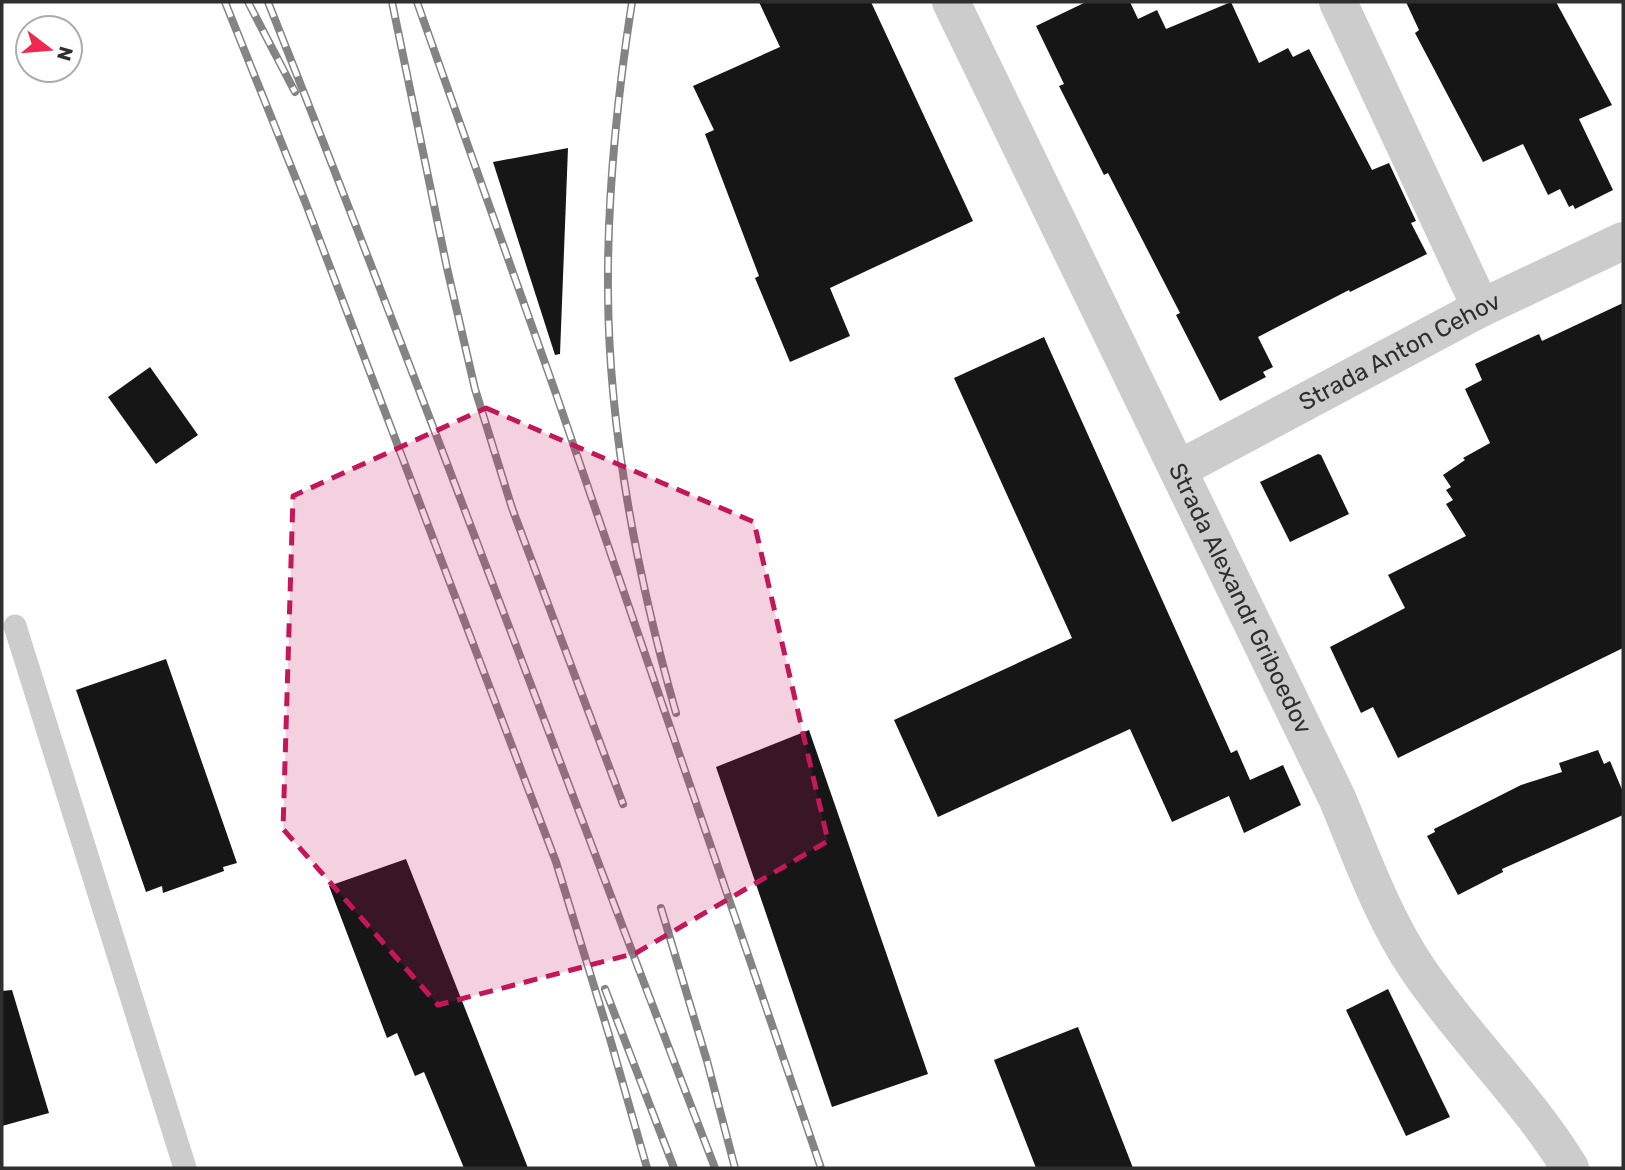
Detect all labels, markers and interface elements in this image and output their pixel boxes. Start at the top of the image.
north arrow [14,14,84,84]
text: N [52,44,78,63]
street label: Strada Anton Cehov [1294,287,1505,416]
street label: Strada Alexandr Griboedov [1163,459,1318,739]

